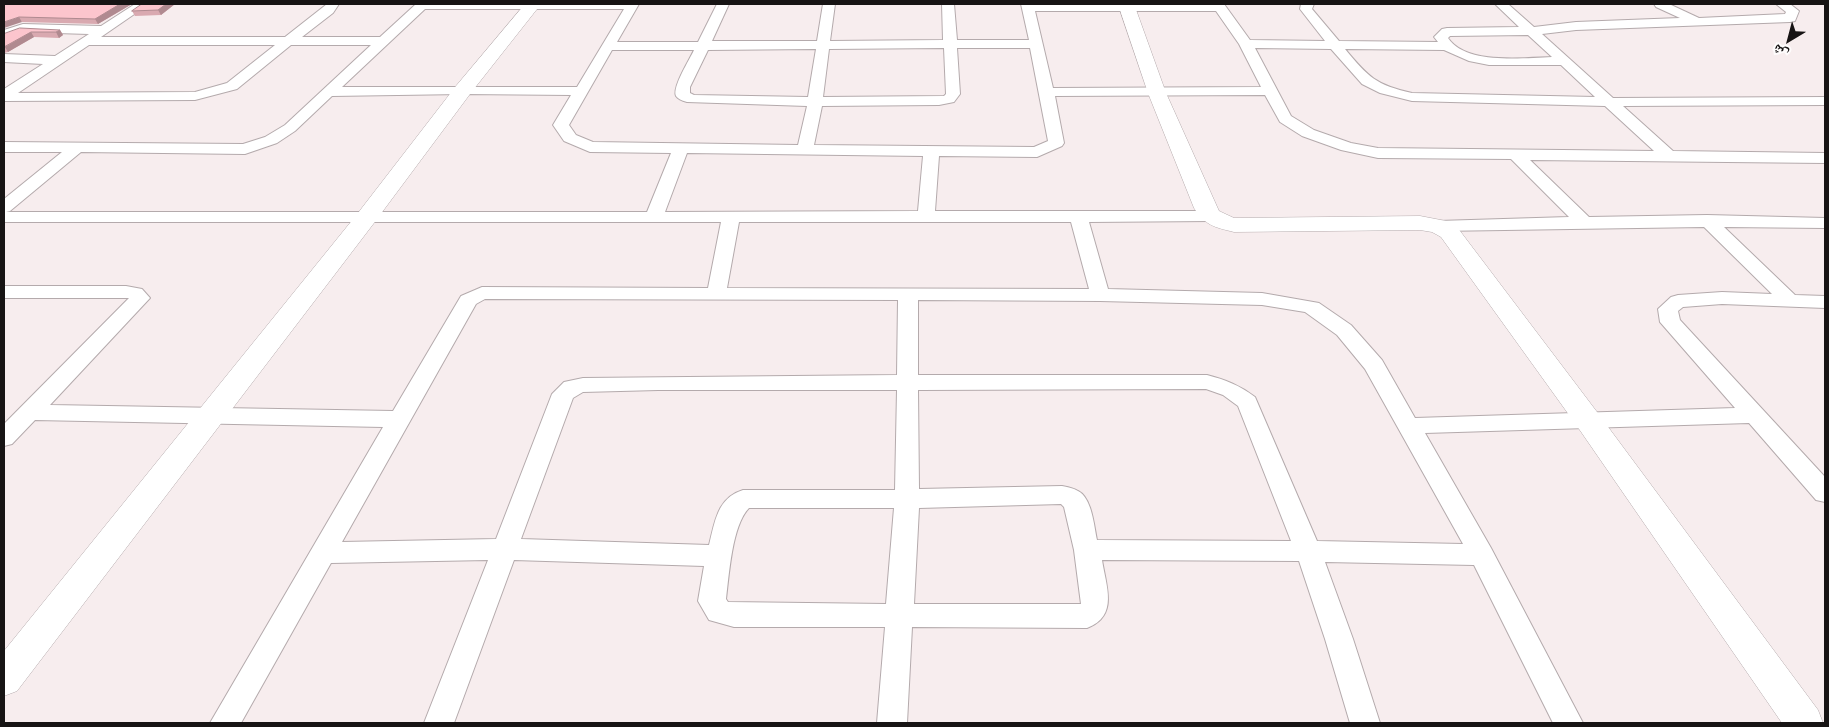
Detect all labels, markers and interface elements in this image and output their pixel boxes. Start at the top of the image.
north arrow [1764,15,1814,65]
text: ش [1769,40,1791,64]

